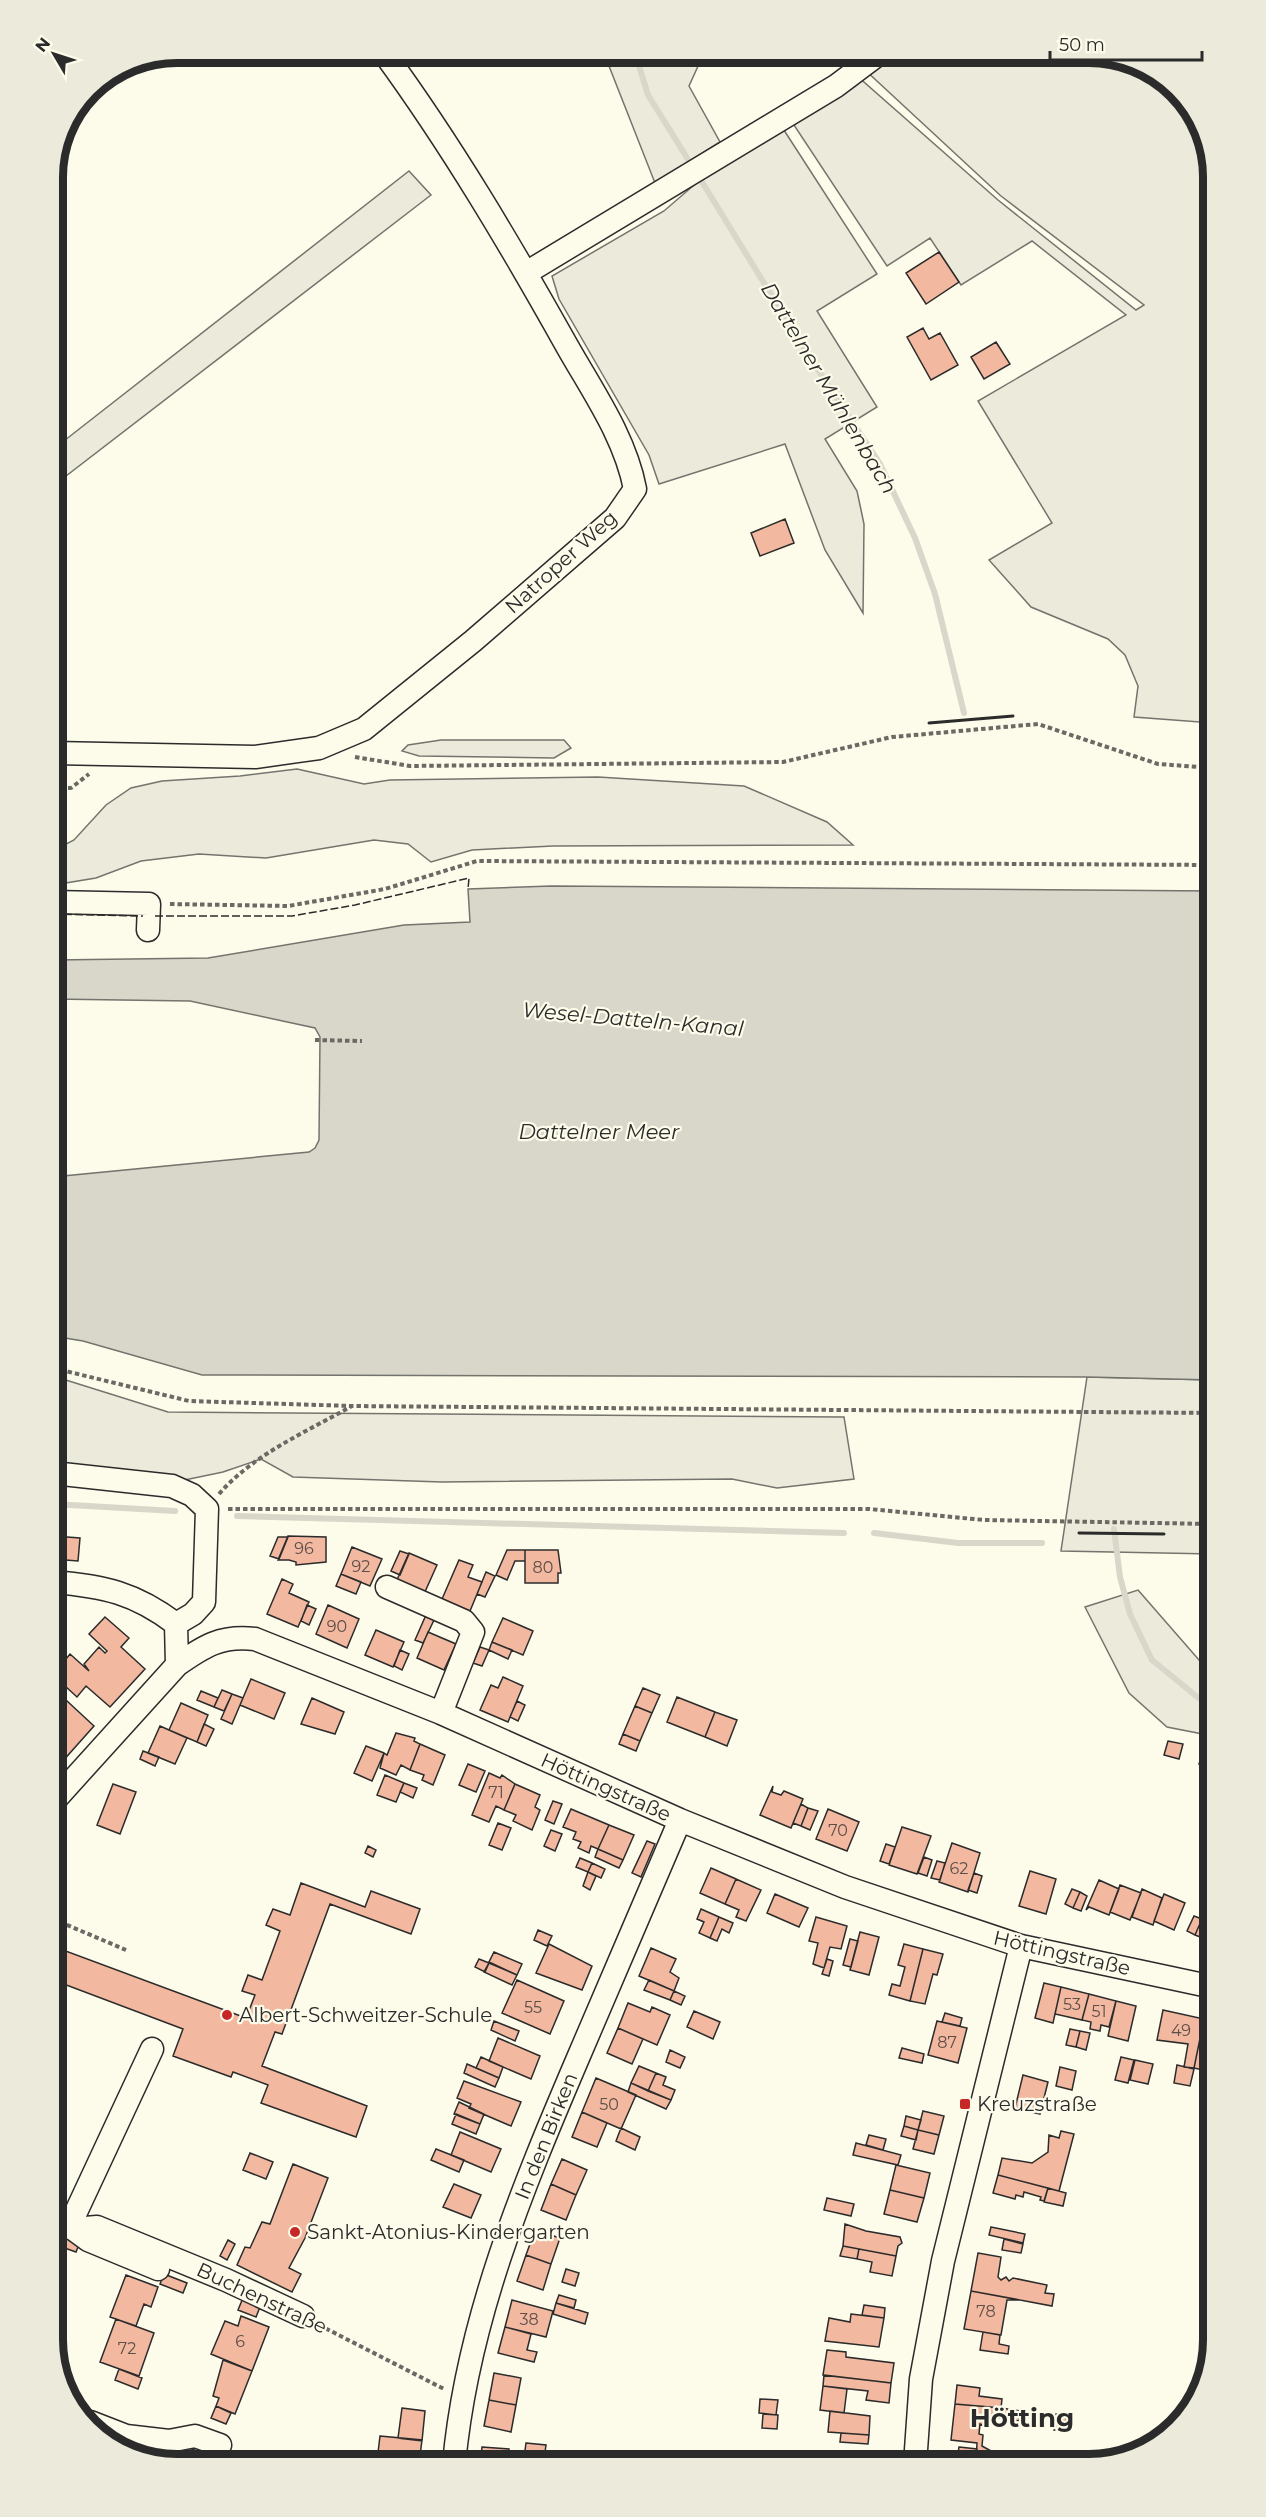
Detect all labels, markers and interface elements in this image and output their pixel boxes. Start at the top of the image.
north arrow [24,24,84,84]
scale bar [1050,24,1202,62]
text: N [31,34,54,56]
text: 50 m [1059,34,1105,56]
water label: Dattelner Mühlenbach [756,278,902,498]
street label: Natroper Weg [500,505,622,619]
water label: Wesel-Datteln-Kanal [521,997,745,1041]
water label: Dattelner Meer [519,1119,680,1144]
house number: 96 [294,1539,314,1558]
house number: 92 [352,1557,370,1576]
house number: 80 [533,1558,553,1577]
house number: 90 [327,1617,347,1636]
street label: Höttingstraße [537,1748,675,1826]
house number: 71 [488,1783,504,1802]
house number: 70 [828,1821,848,1840]
house number: 62 [950,1859,968,1878]
street label: Höttingstraße [991,1926,1133,1980]
house number: 53 [1063,1995,1081,2014]
house number: 55 [524,1998,542,2017]
house number: 51 [1092,2002,1106,2021]
place label: Albert-Schweitzer-Schule [239,2003,492,2027]
marker: Albert-Schweitzer-Schule [220,2008,234,2022]
house number: 49 [1171,2021,1191,2040]
house number: 87 [937,2033,957,2052]
street label: In den Birken [510,2069,582,2203]
place label: Kreuzstraße [977,2092,1097,2116]
house number: 50 [599,2095,619,2114]
marker: Kreuzstraße [958,2097,972,2111]
place label: Sankt-Atonius-Kindergarten [307,2220,590,2244]
marker: Sankt-Atonius-Kindergarten [288,2225,302,2239]
street label: Buchenstraße [193,2257,331,2339]
house number: 78 [976,2302,996,2321]
house number: 38 [519,2310,539,2329]
house number: 6 [235,2332,245,2351]
house number: 72 [118,2339,136,2358]
district label: Hötting [970,2402,1074,2434]

